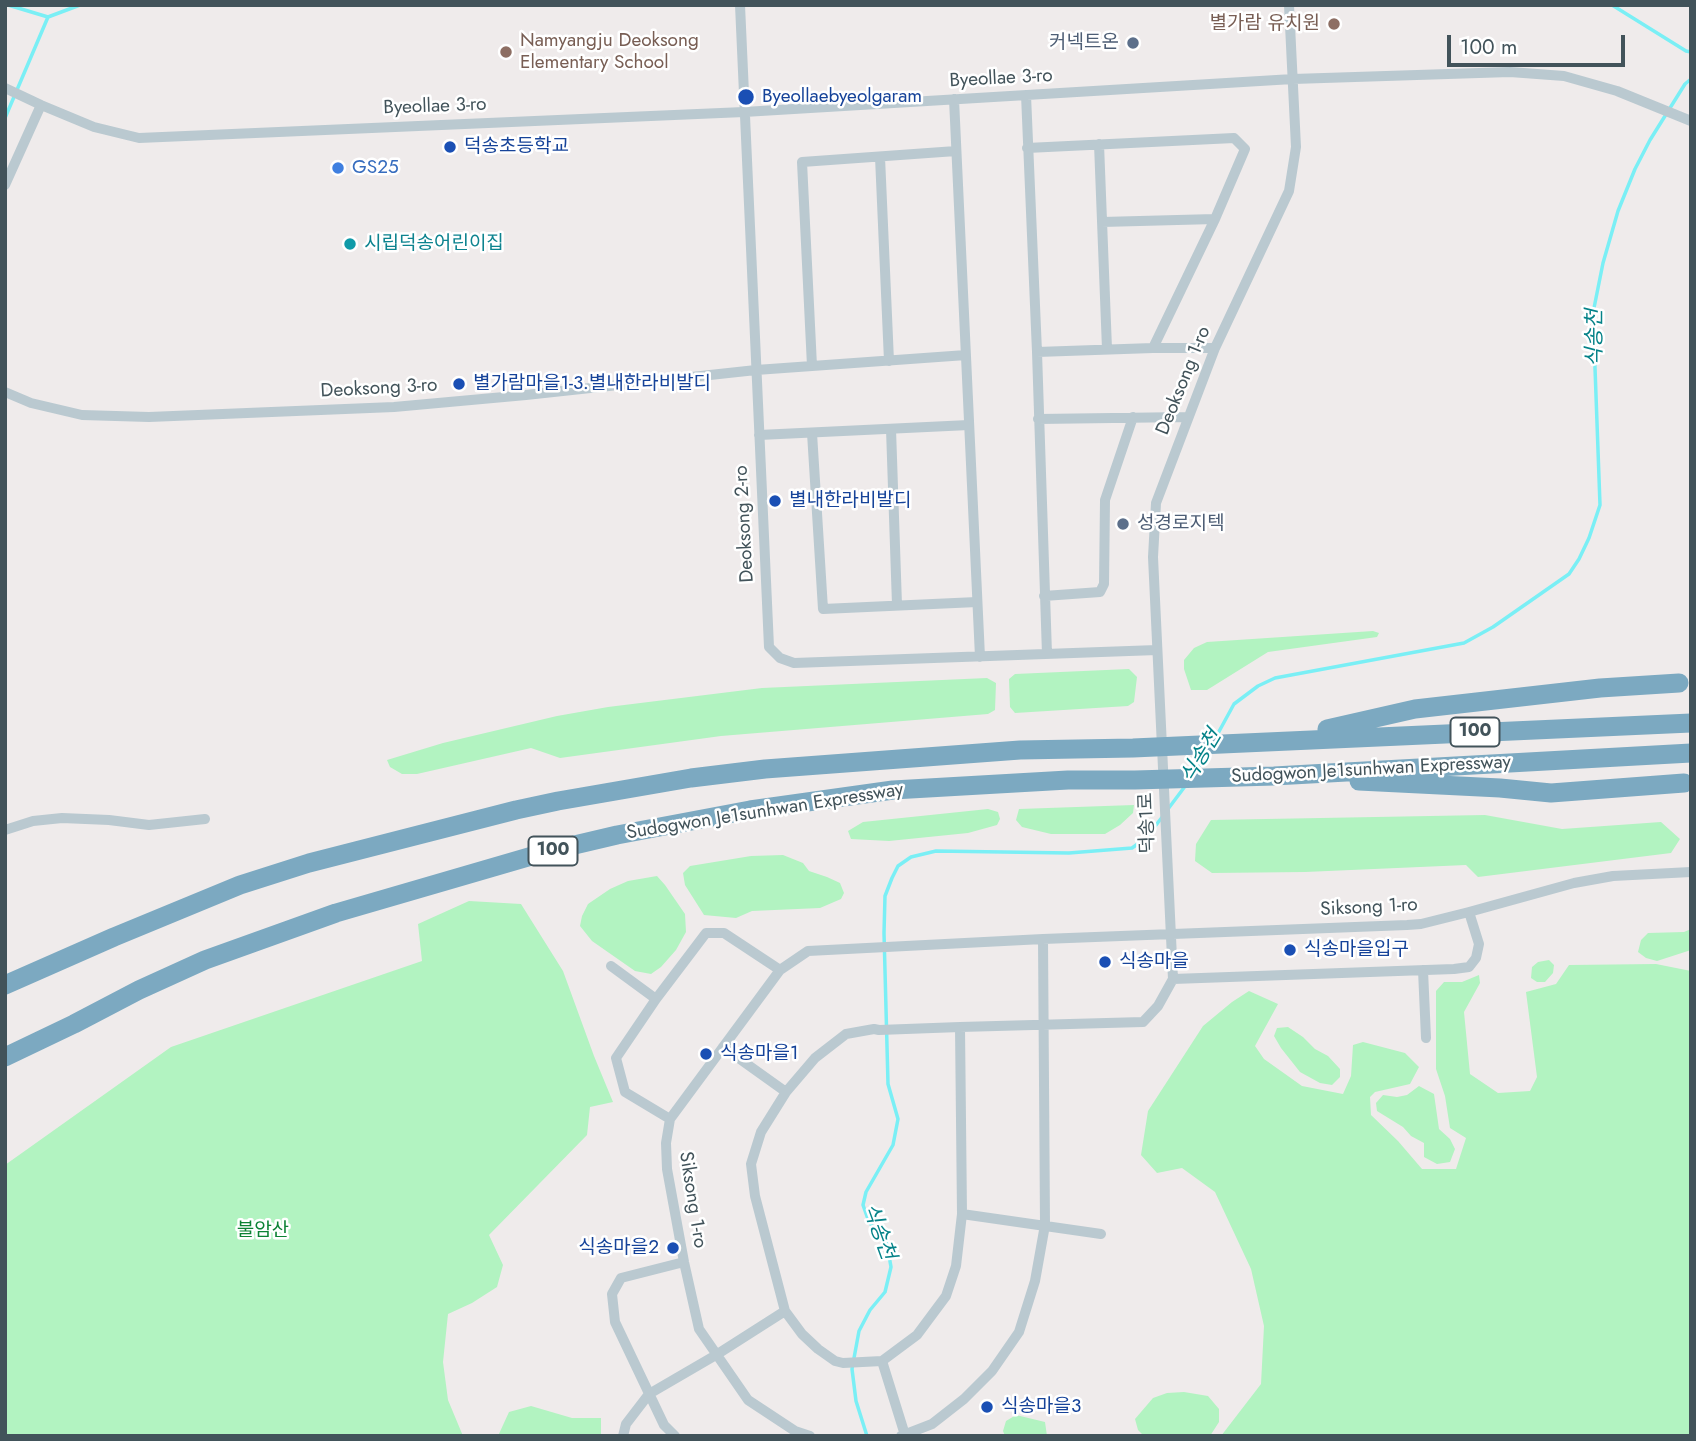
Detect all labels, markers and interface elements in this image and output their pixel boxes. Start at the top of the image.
place label: 별가람 유치원 [1209,13,1320,35]
marker: 별가람 유치원 [1326,16,1342,32]
scale bar [1451,21,1630,65]
place label: Namyangju Deoksong Elementary School [520,30,699,74]
place label: 커넥트온 [1049,32,1119,54]
text: 100 m [1460,32,1517,62]
marker: 커넥트온 [1125,35,1141,51]
marker: Namyangju Deoksong Elementary School [498,44,514,60]
street label: Byeollae 3-ro [949,65,1053,93]
place label: Byeollaebyeolgaram [762,86,922,108]
marker: Byeollaebyeolgaram [736,87,756,107]
street label: Byeollae 3-ro [383,94,487,120]
place label: 덕송초등학교 [464,136,569,158]
marker: 덕송초등학교 [442,139,458,155]
place label: GS25 [352,157,399,179]
marker: GS25 [330,160,346,176]
place label: 시립덕송어린이집 [364,233,504,255]
marker: 시립덕송어린이집 [342,236,358,252]
water label: 식송천 [1583,309,1609,367]
street label: Deoksong 1-ro [1152,323,1216,439]
place label: 별가람마을1-3.별내한라비발디 [473,373,711,395]
street label: Deoksong 3-ro [320,375,438,403]
marker: 별가람마을1-3.별내한라비발디 [451,376,467,392]
street label: Deoksong 2-ro [731,465,759,583]
place label: 별내한라비발디 [789,490,911,512]
marker: 별내한라비발디 [767,493,783,509]
place label: 성경로지텍 [1137,513,1224,535]
marker: 성경로지텍 [1115,516,1131,532]
road number: 100 [1450,718,1500,746]
water label: 식송천 [1176,726,1228,788]
street label: Sudogwon Je1sunhwan Expressway [1231,751,1511,789]
street label: Sudogwon Je1sunhwan Expressway [625,779,905,845]
street label: 덕송1로 [1136,792,1160,854]
road number: 100 [528,836,578,866]
street label: Siksong 1-ro [1320,894,1418,922]
place label: 식송마을입구 [1304,939,1409,961]
marker: 식송마을입구 [1282,942,1298,958]
place label: 식송마을 [1119,951,1189,973]
marker: 식송마을 [1097,954,1113,970]
place label: 식송마을1 [720,1043,798,1065]
marker: 식송마을1 [698,1046,714,1062]
street label: Siksong 1-ro [673,1150,711,1250]
water label: 식송천 [856,1200,900,1264]
park label: 불암산 [237,1220,289,1242]
place label: 식송마을2 [578,1237,659,1259]
marker: 식송마을2 [665,1240,681,1256]
place label: 식송마을3 [1001,1396,1081,1418]
marker: 식송마을3 [979,1399,995,1415]

